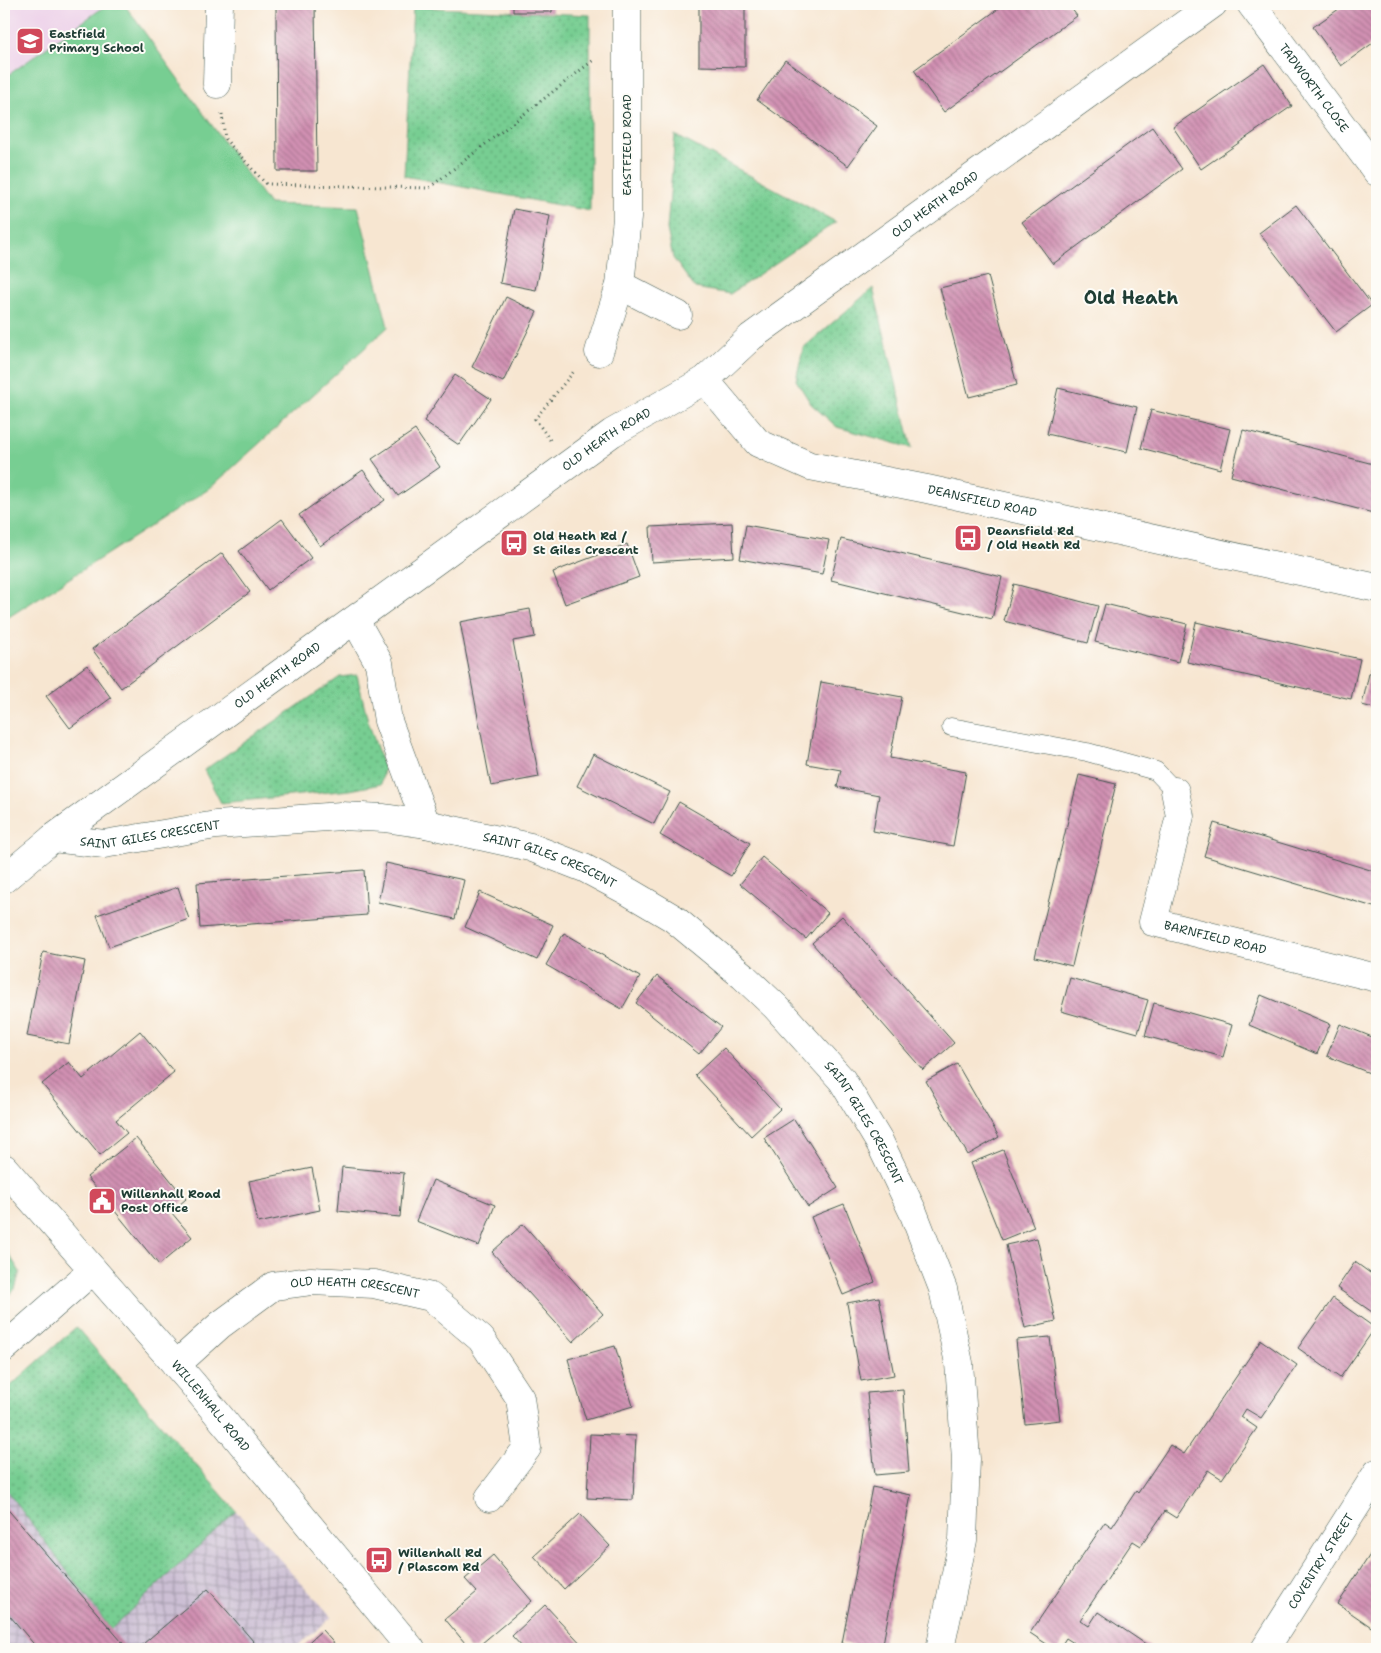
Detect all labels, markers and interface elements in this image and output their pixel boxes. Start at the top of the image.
school or university icon: Eastfield Primary School [15,26,45,56]
place label: Eastfield Primary School [49,26,144,56]
street label: TADWORTH CLOSE [1276,40,1352,136]
street label: EASTFIELD ROAD [619,94,635,196]
street label: OLD HEATH ROAD [888,168,982,241]
district label: Old Heath [1084,286,1178,310]
street label: OLD HEATH ROAD [559,404,654,475]
street label: DEANSFIELD ROAD [926,481,1038,521]
bus stop icon: Deansfield Rd / Old Heath Rd [953,523,983,553]
place label: Deansfield Rd / Old Heath Rd [987,523,1080,553]
bus stop icon: Old Heath Rd / St Giles Crescent [499,528,529,558]
place label: Old Heath Rd / St Giles Crescent [533,528,639,558]
street label: OLD HEATH ROAD [231,638,324,712]
street label: SAINT GILES CRESCENT [79,817,221,852]
street label: SAINT GILES CRESCENT [481,829,620,892]
street label: BARNFIELD ROAD [1162,917,1268,958]
street label: SAINT GILES CRESCENT [821,1058,907,1188]
public building icon: Willenhall Road Post Office [87,1186,117,1216]
place label: Willenhall Road Post Office [121,1186,221,1216]
street label: OLD HEATH CRESCENT [289,1273,422,1302]
street label: WILLENHALL ROAD [168,1357,253,1455]
street label: COVENTRY STREET [1284,1510,1358,1612]
bus stop icon: Willenhall Rd / Plascom Rd [364,1545,394,1575]
place label: Willenhall Rd / Plascom Rd [398,1545,482,1575]

